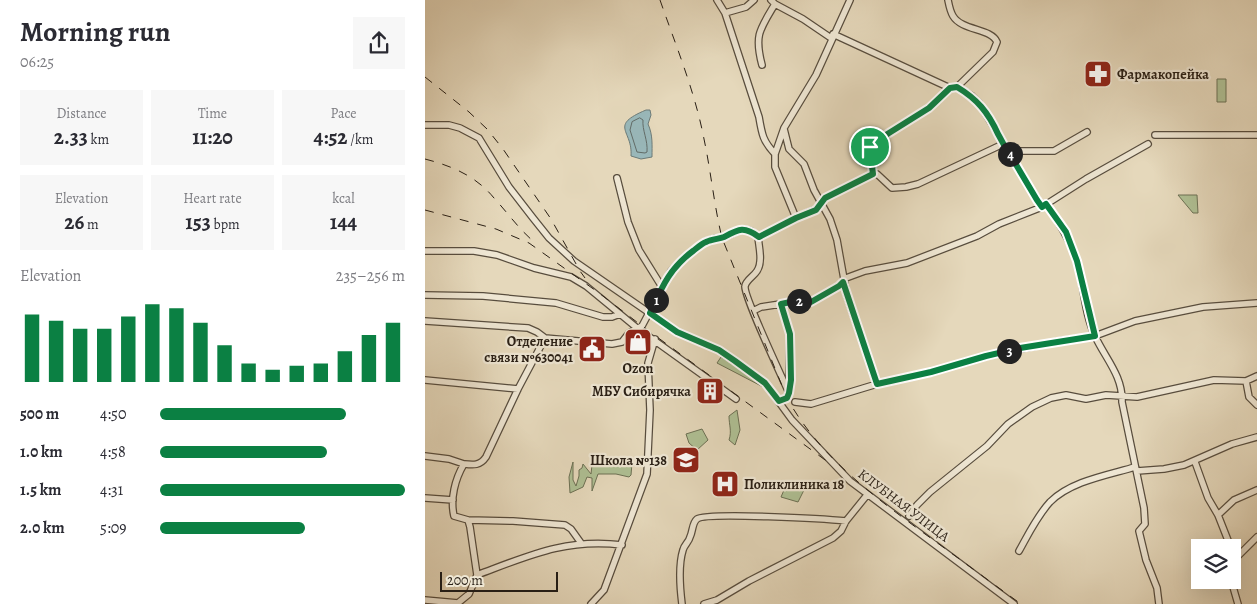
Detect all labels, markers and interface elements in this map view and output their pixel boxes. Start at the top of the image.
text: Morning run [20,13,170,51]
button: share [353,17,405,69]
text: 06:25 [20,51,54,73]
pharmacy icon: Фармакопейка [1083,59,1113,89]
place label: Фармакопейка [1117,65,1209,84]
text: Distance [56,104,107,123]
text: Time [198,104,227,123]
text: Pace [331,104,356,123]
text: 2.33 [54,123,88,151]
text: 11:20 [192,123,233,151]
text: 4:52 [314,123,348,151]
pin [849,126,891,168]
text: km [88,130,109,149]
text: /km [348,130,373,149]
icon: arrive [856,133,884,161]
pin: 4 [997,142,1023,166]
text: 4 [1007,145,1014,164]
text: Elevation [55,189,108,208]
text: Heart rate [183,189,242,208]
text: kcal [332,189,355,208]
text: 26 [64,208,84,236]
text: 153 [185,208,211,236]
text: 144 [330,208,357,236]
text: m [84,215,99,234]
text: bpm [211,215,240,234]
text: Elevation [20,265,81,287]
text: 235–256 m [336,265,405,287]
pin: 1 [643,288,669,312]
pin: 2 [787,288,811,314]
text: 1 [654,291,659,310]
text: 2 [796,292,803,311]
shop icon: Ozon [623,327,653,357]
place label: Отделение связи №630041 [484,332,574,367]
public building icon: Отделение связи №630041 [577,334,607,364]
pin: 3 [997,338,1021,364]
text: 3 [1006,342,1013,361]
place label: Ozon [623,359,654,378]
building icon: МБУ Сибирячка [695,376,725,406]
place label: МБУ Сибирячка [592,382,691,401]
text: 500 m [20,403,59,425]
text: 4:50 [100,403,126,425]
text: 1.0 km [20,441,63,463]
text: 4:58 [100,441,126,463]
school or university icon: Школа №138 [671,445,701,475]
place label: Школа №138 [590,451,667,470]
street label: КЛУБНАЯ УЛИЦА [854,465,954,547]
hospital icon: Поликлиника 18 [710,469,740,499]
place label: Поликлиника 18 [744,475,844,494]
text: 1.5 km [20,479,61,501]
text: 4:31 [100,479,123,501]
text: 2.0 km [20,517,65,539]
text: 5:09 [100,517,127,539]
map controls [1191,539,1241,589]
button: layers [1191,539,1241,589]
scale bar [440,569,557,592]
text: 200 m [447,571,483,590]

